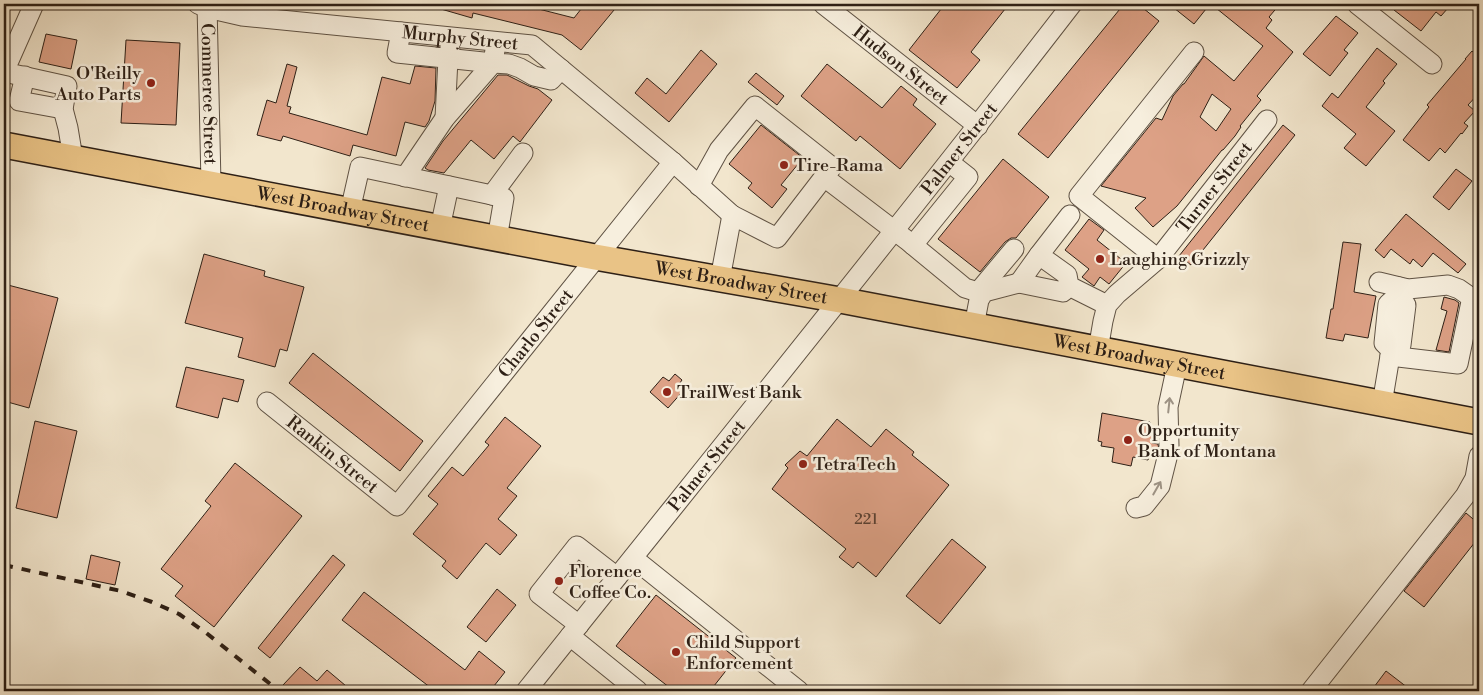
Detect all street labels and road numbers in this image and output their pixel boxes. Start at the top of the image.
street label: Murphy Street [401,21,520,56]
street label: Hudson Street [848,21,954,111]
street label: Commerce Street [195,23,222,166]
street label: Palmer Street [916,98,1003,200]
street label: Turner Street [1172,137,1258,238]
street label: West Broadway Street [254,182,432,237]
street label: West Broadway Street [652,257,830,310]
street label: Charlo Street [493,284,579,383]
street label: West Broadway Street [1050,330,1228,385]
street label: Rankin Street [282,411,383,499]
street label: Palmer Street [663,415,751,516]

